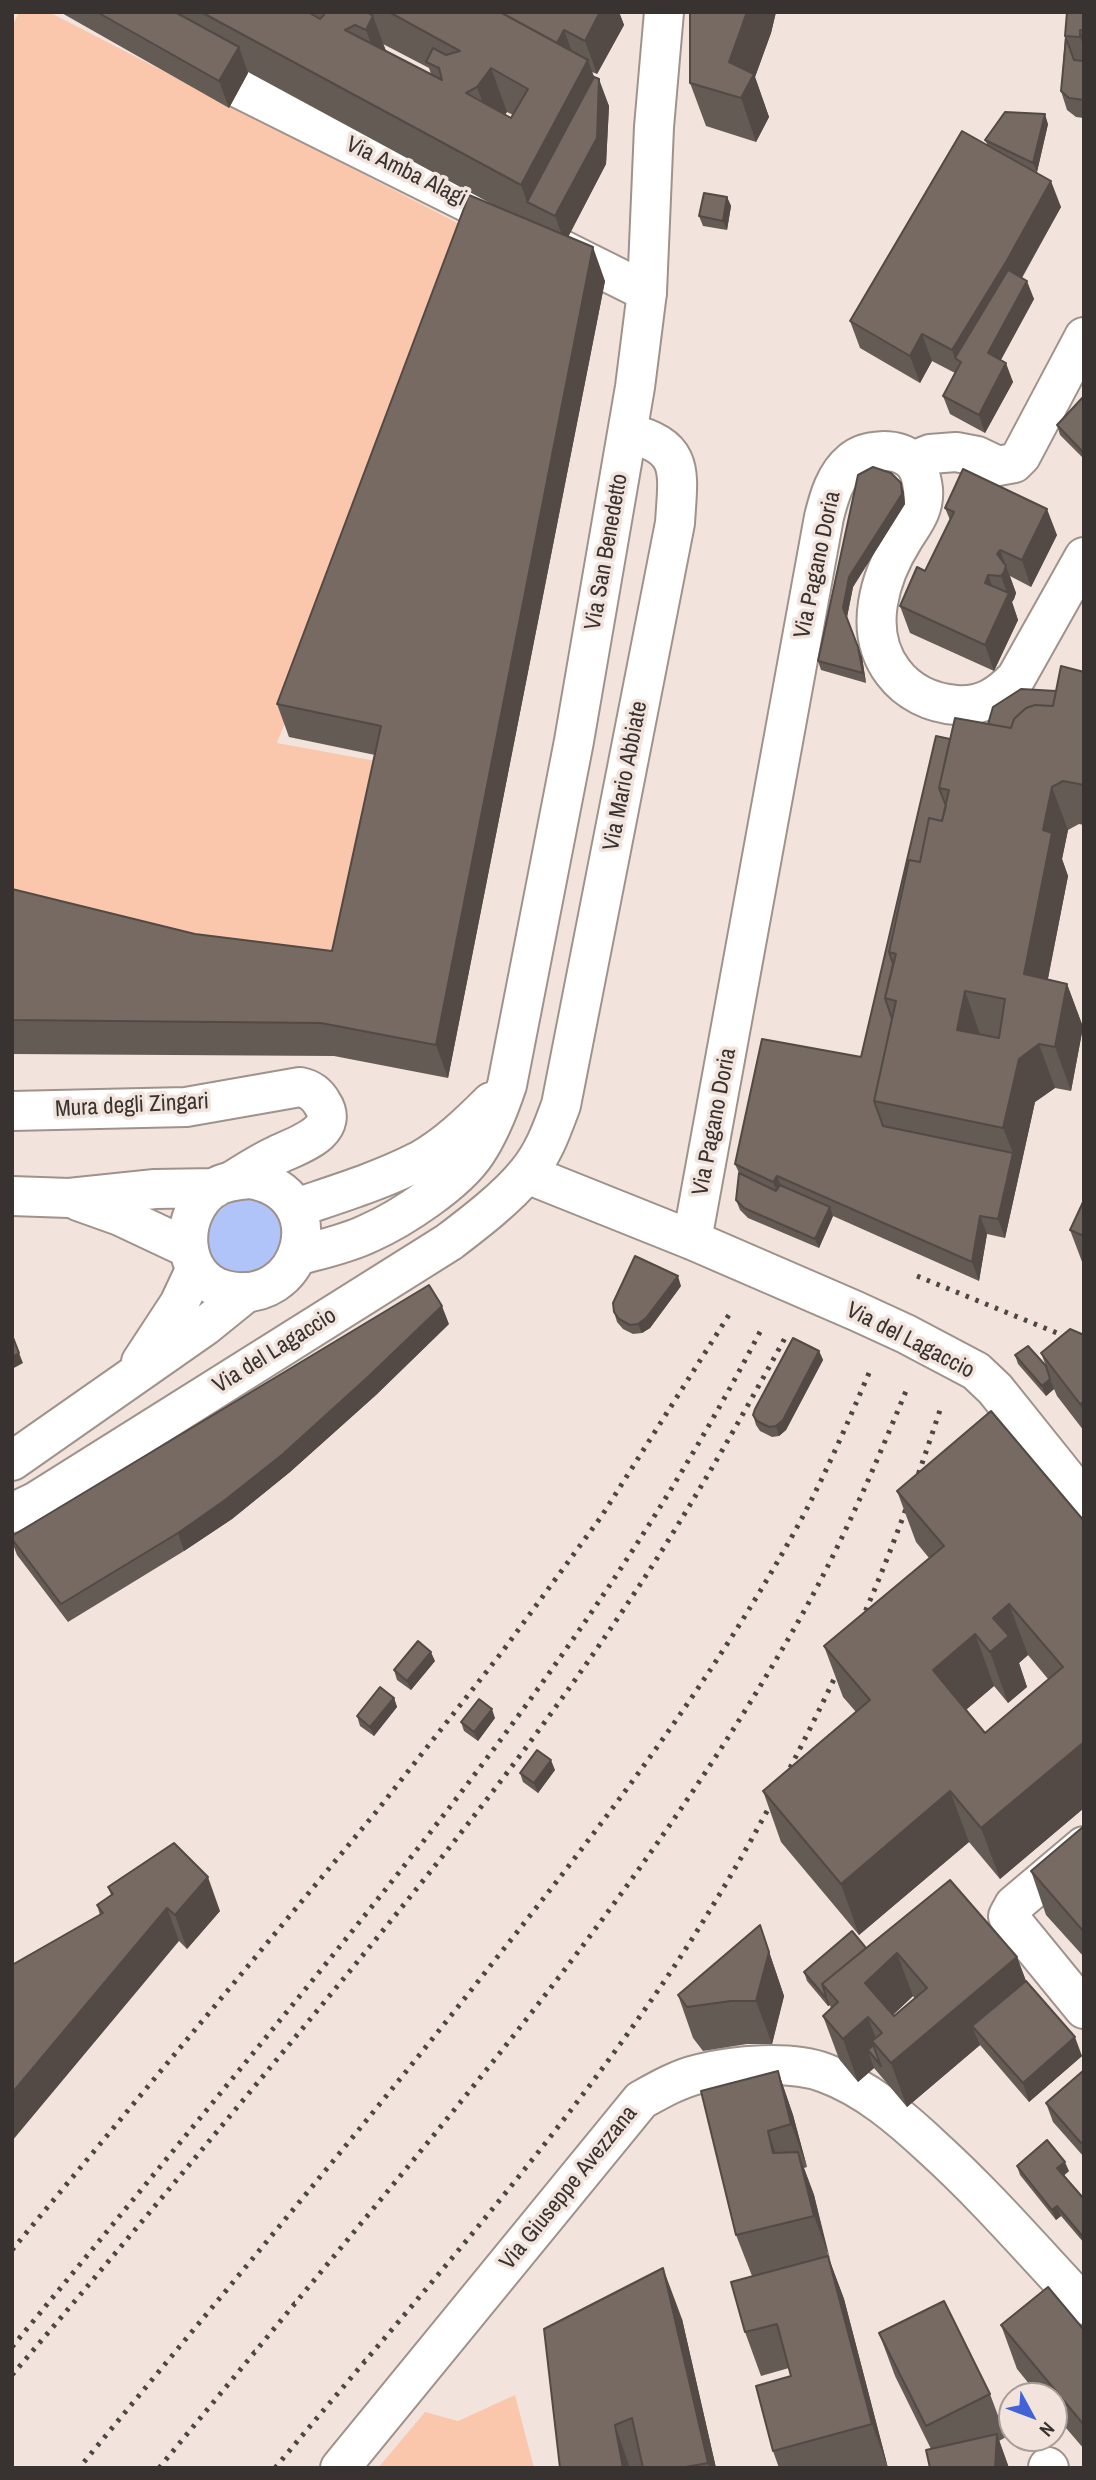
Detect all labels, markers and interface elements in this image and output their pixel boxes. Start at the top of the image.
street label: Via Amba Alagi [341,131,471,213]
street label: Via San Benedetto [580,472,634,632]
street label: Via Pagano Doria [789,489,847,641]
street label: Via Mario Abbiate [598,699,654,853]
street label: Via Pagano Doria [687,1046,743,1198]
street label: Mura degli Zingari [54,1088,210,1124]
street label: Via del Lagaccio [841,1297,979,1385]
street label: Via del Lagaccio [208,1302,342,1400]
street label: Via Giuseppe Avezzana [494,2101,644,2275]
north arrow [998,2382,1068,2452]
text: N [1034,2417,1061,2442]

